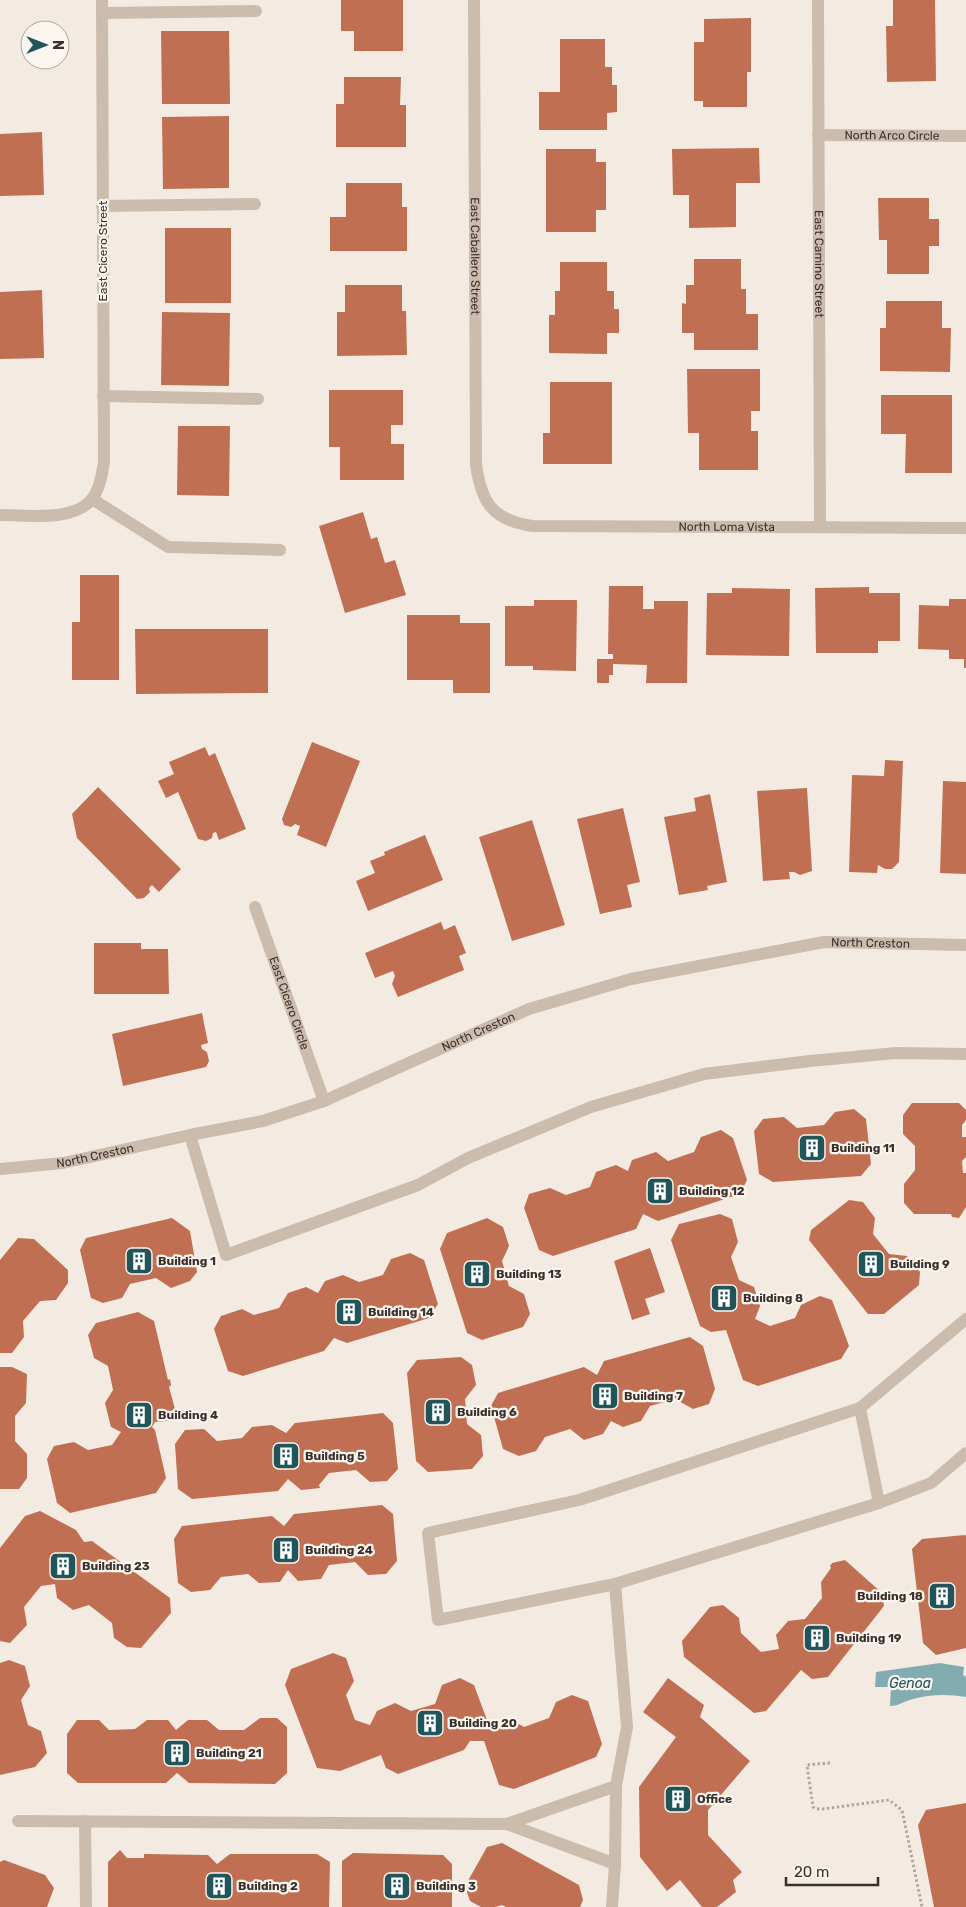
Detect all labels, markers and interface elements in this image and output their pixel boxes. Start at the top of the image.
north arrow [20,20,70,70]
text: N [49,40,66,50]
street label: North Arco Circle [844,128,940,143]
street label: East Caballero Street [468,197,482,315]
street label: East Cicero Street [96,200,110,301]
street label: East Camino Street [812,210,826,318]
street label: North Loma Vista [678,520,775,534]
street label: North Creston [831,935,910,951]
street label: East Cicero Circle [266,955,312,1052]
street label: North Creston [439,1009,517,1054]
building icon: Building 11 [797,1133,827,1163]
street label: North Creston [56,1141,135,1171]
place label: Building 11 [831,1141,895,1155]
building icon: Building 12 [645,1176,675,1206]
place label: Building 12 [679,1184,745,1198]
building icon: Building 1 [124,1246,154,1276]
building icon: Building 9 [856,1249,886,1279]
place label: Building 1 [158,1254,216,1268]
place label: Building 9 [890,1257,950,1271]
building icon: Building 13 [462,1259,492,1289]
place label: Building 13 [496,1267,562,1281]
building icon: Building 8 [709,1283,739,1313]
place label: Building 8 [743,1291,803,1305]
building icon: Building 14 [334,1297,364,1327]
place label: Building 14 [368,1305,434,1319]
building icon: Building 7 [590,1381,620,1411]
place label: Building 7 [624,1389,683,1403]
building icon: Building 6 [423,1397,453,1427]
building icon: Building 4 [124,1400,154,1430]
place label: Building 6 [457,1405,517,1419]
place label: Building 4 [158,1408,218,1422]
building icon: Building 5 [271,1441,301,1471]
place label: Building 5 [305,1449,365,1463]
building icon: Building 24 [271,1535,301,1565]
place label: Building 24 [305,1543,373,1557]
building icon: Building 23 [48,1551,78,1581]
place label: Building 23 [82,1559,150,1573]
building icon: Building 18 [927,1581,957,1611]
place label: Building 18 [857,1589,923,1603]
building icon: Building 19 [802,1623,832,1653]
place label: Building 19 [836,1631,902,1645]
water label: Genoa [889,1675,931,1692]
building icon: Building 20 [415,1708,445,1738]
place label: Building 20 [449,1716,517,1730]
building icon: Building 21 [162,1738,192,1768]
place label: Building 21 [196,1746,262,1760]
building icon: Office [663,1784,693,1814]
place label: Office [697,1792,732,1806]
scale bar [786,1854,878,1886]
text: 20 m [794,1863,829,1881]
building icon: Building 2 [204,1871,234,1901]
building icon: Building 3 [382,1871,412,1901]
place label: Building 2 [238,1879,298,1893]
place label: Building 3 [416,1879,476,1893]

